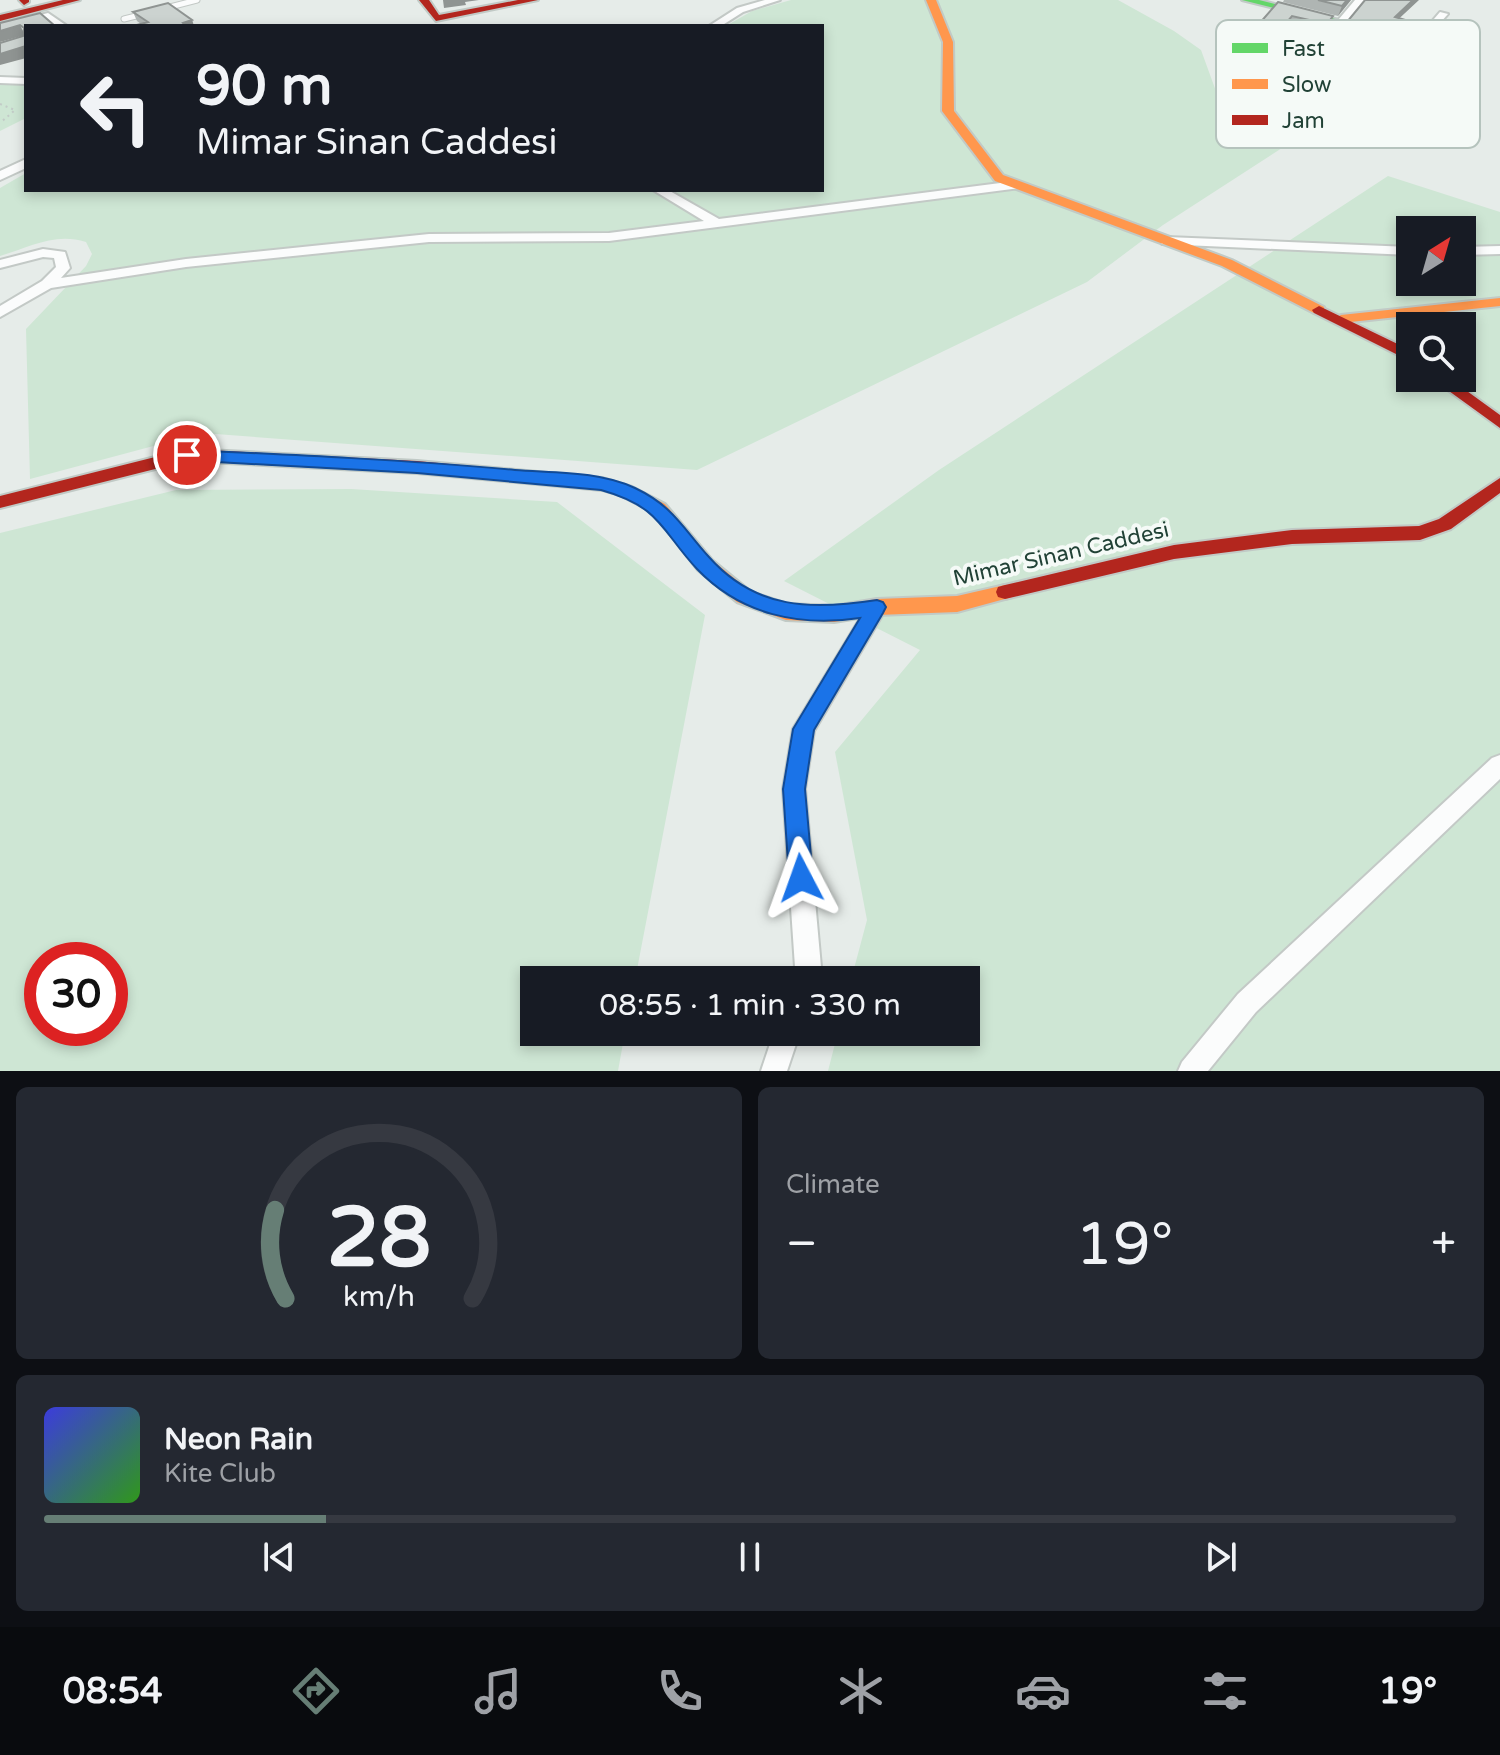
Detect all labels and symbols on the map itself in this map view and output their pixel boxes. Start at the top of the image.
legend [1216,20,1480,148]
text: Fast [1282,36,1325,62]
text: Slow [1282,72,1332,98]
text: Jam [1282,108,1325,134]
north arrow [1396,216,1476,296]
pin [153,421,221,489]
street label: Mimar Sinan Caddesi [950,516,1172,592]
position arrow [759,836,843,920]
speed limit sign: 30 [24,942,128,1046]

